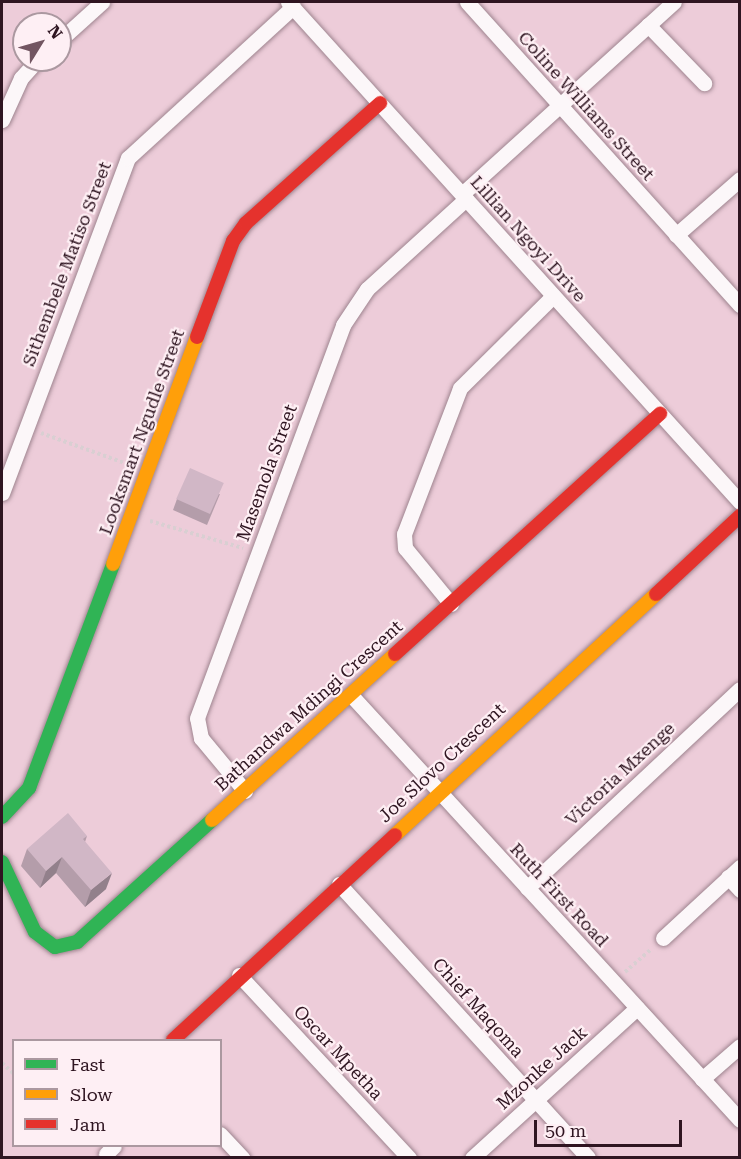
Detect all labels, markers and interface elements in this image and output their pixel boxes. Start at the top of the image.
north arrow [12,12,72,72]
text: N [44,21,66,43]
street label: Coline Williams Street [513,27,659,185]
street label: Sithembele Matiso Street [18,159,116,369]
street label: Lillian Ngoyi Drive [466,171,590,307]
street label: Looksmart Ngudle Street [95,326,189,538]
street label: Masemola Street [232,402,302,544]
street label: Bathandwa Mdingi Crescent [211,616,407,796]
street label: Joe Slovo Crescent [374,699,510,827]
street label: Victoria Mxenge [561,718,679,830]
street label: Ruth First Road [505,839,613,951]
street label: Chief Maqoma [428,954,528,1062]
street label: Oscar Mpetha [289,1001,387,1105]
street label: Mzonke Jack [492,1022,592,1114]
legend [12,1039,222,1147]
text: Fast [70,1054,105,1075]
text: Slow [70,1084,112,1105]
scale bar [537,1108,686,1146]
text: Jam [70,1114,106,1135]
text: 50 m [545,1120,586,1141]

